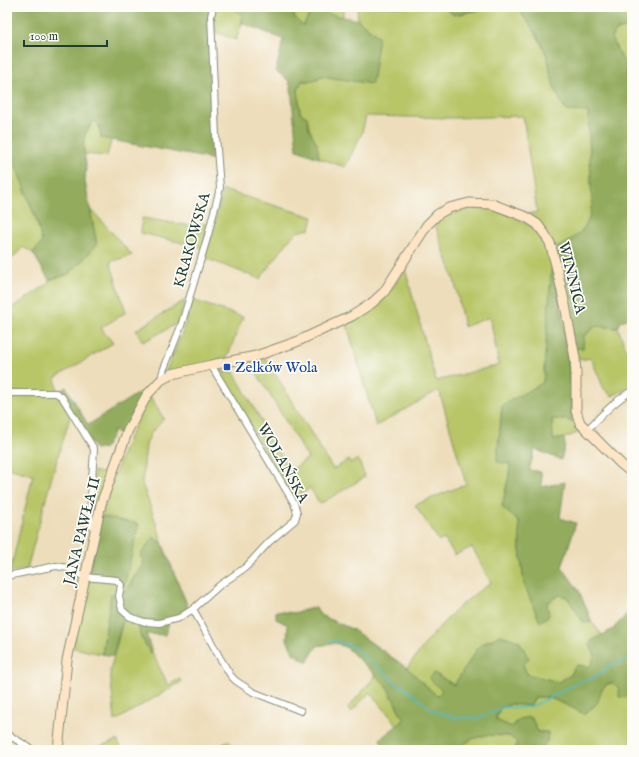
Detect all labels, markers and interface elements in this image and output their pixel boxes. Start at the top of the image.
scale bar [24,22,107,48]
text: 100 m [30,29,58,44]
street label: KRAKOWSKA [169,189,215,290]
street label: WINNICA [554,240,590,317]
place label: Zelków Wola [235,358,318,377]
marker: Zelków Wola [222,362,232,372]
street label: WOLAŃSKA [253,420,313,507]
street label: JANA PAWŁA II [59,474,105,589]

